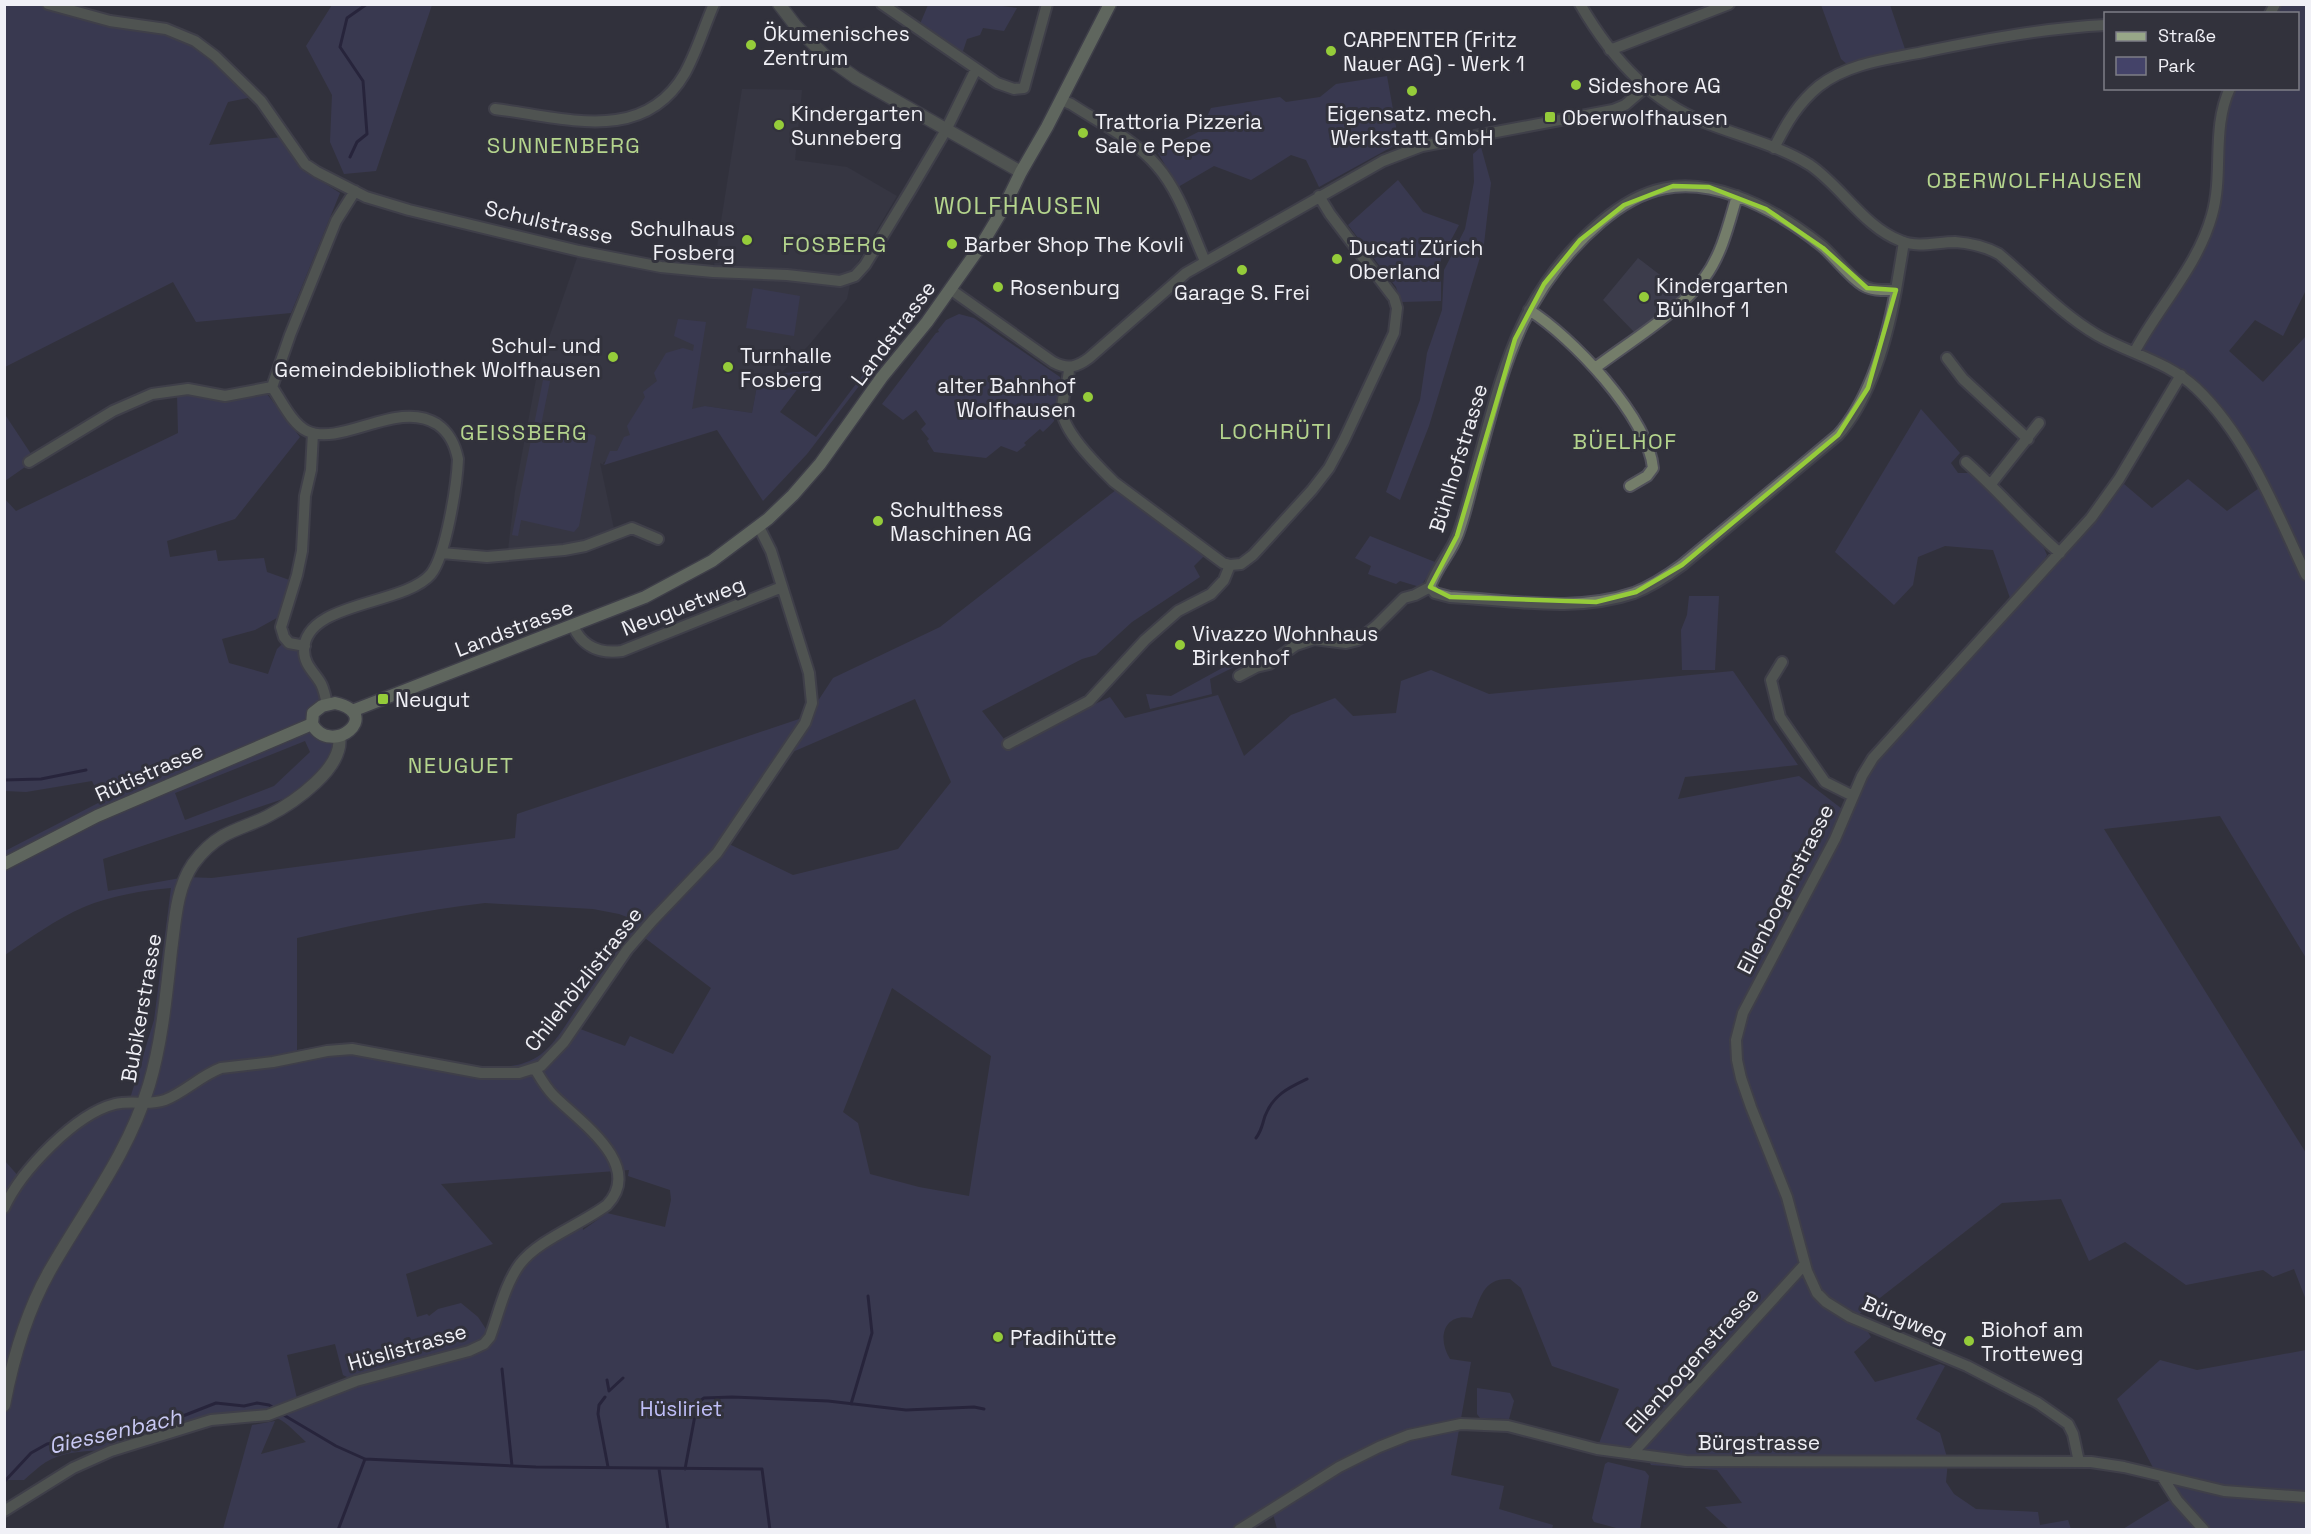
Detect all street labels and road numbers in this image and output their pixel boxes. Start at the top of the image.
street label: Schulstrasse [482,194,616,250]
street label: Landstrasse [845,275,941,391]
street label: Bühlhofstrasse [1423,380,1493,536]
street label: Neuguetweg [618,570,748,642]
street label: Landstrasse [451,593,577,663]
street label: Rütistrasse [91,736,207,808]
street label: Ellenbogenstrasse [1730,799,1840,979]
street label: Chilehölzlistrasse [518,901,648,1057]
street label: Bubikerstrasse [115,931,167,1085]
street label: Ellenbogenstrasse [1619,1281,1765,1439]
street label: Bürgweg [1858,1289,1952,1349]
street label: Hüslistrasse [344,1317,470,1377]
street label: Bürgstrasse [1698,1429,1820,1456]

